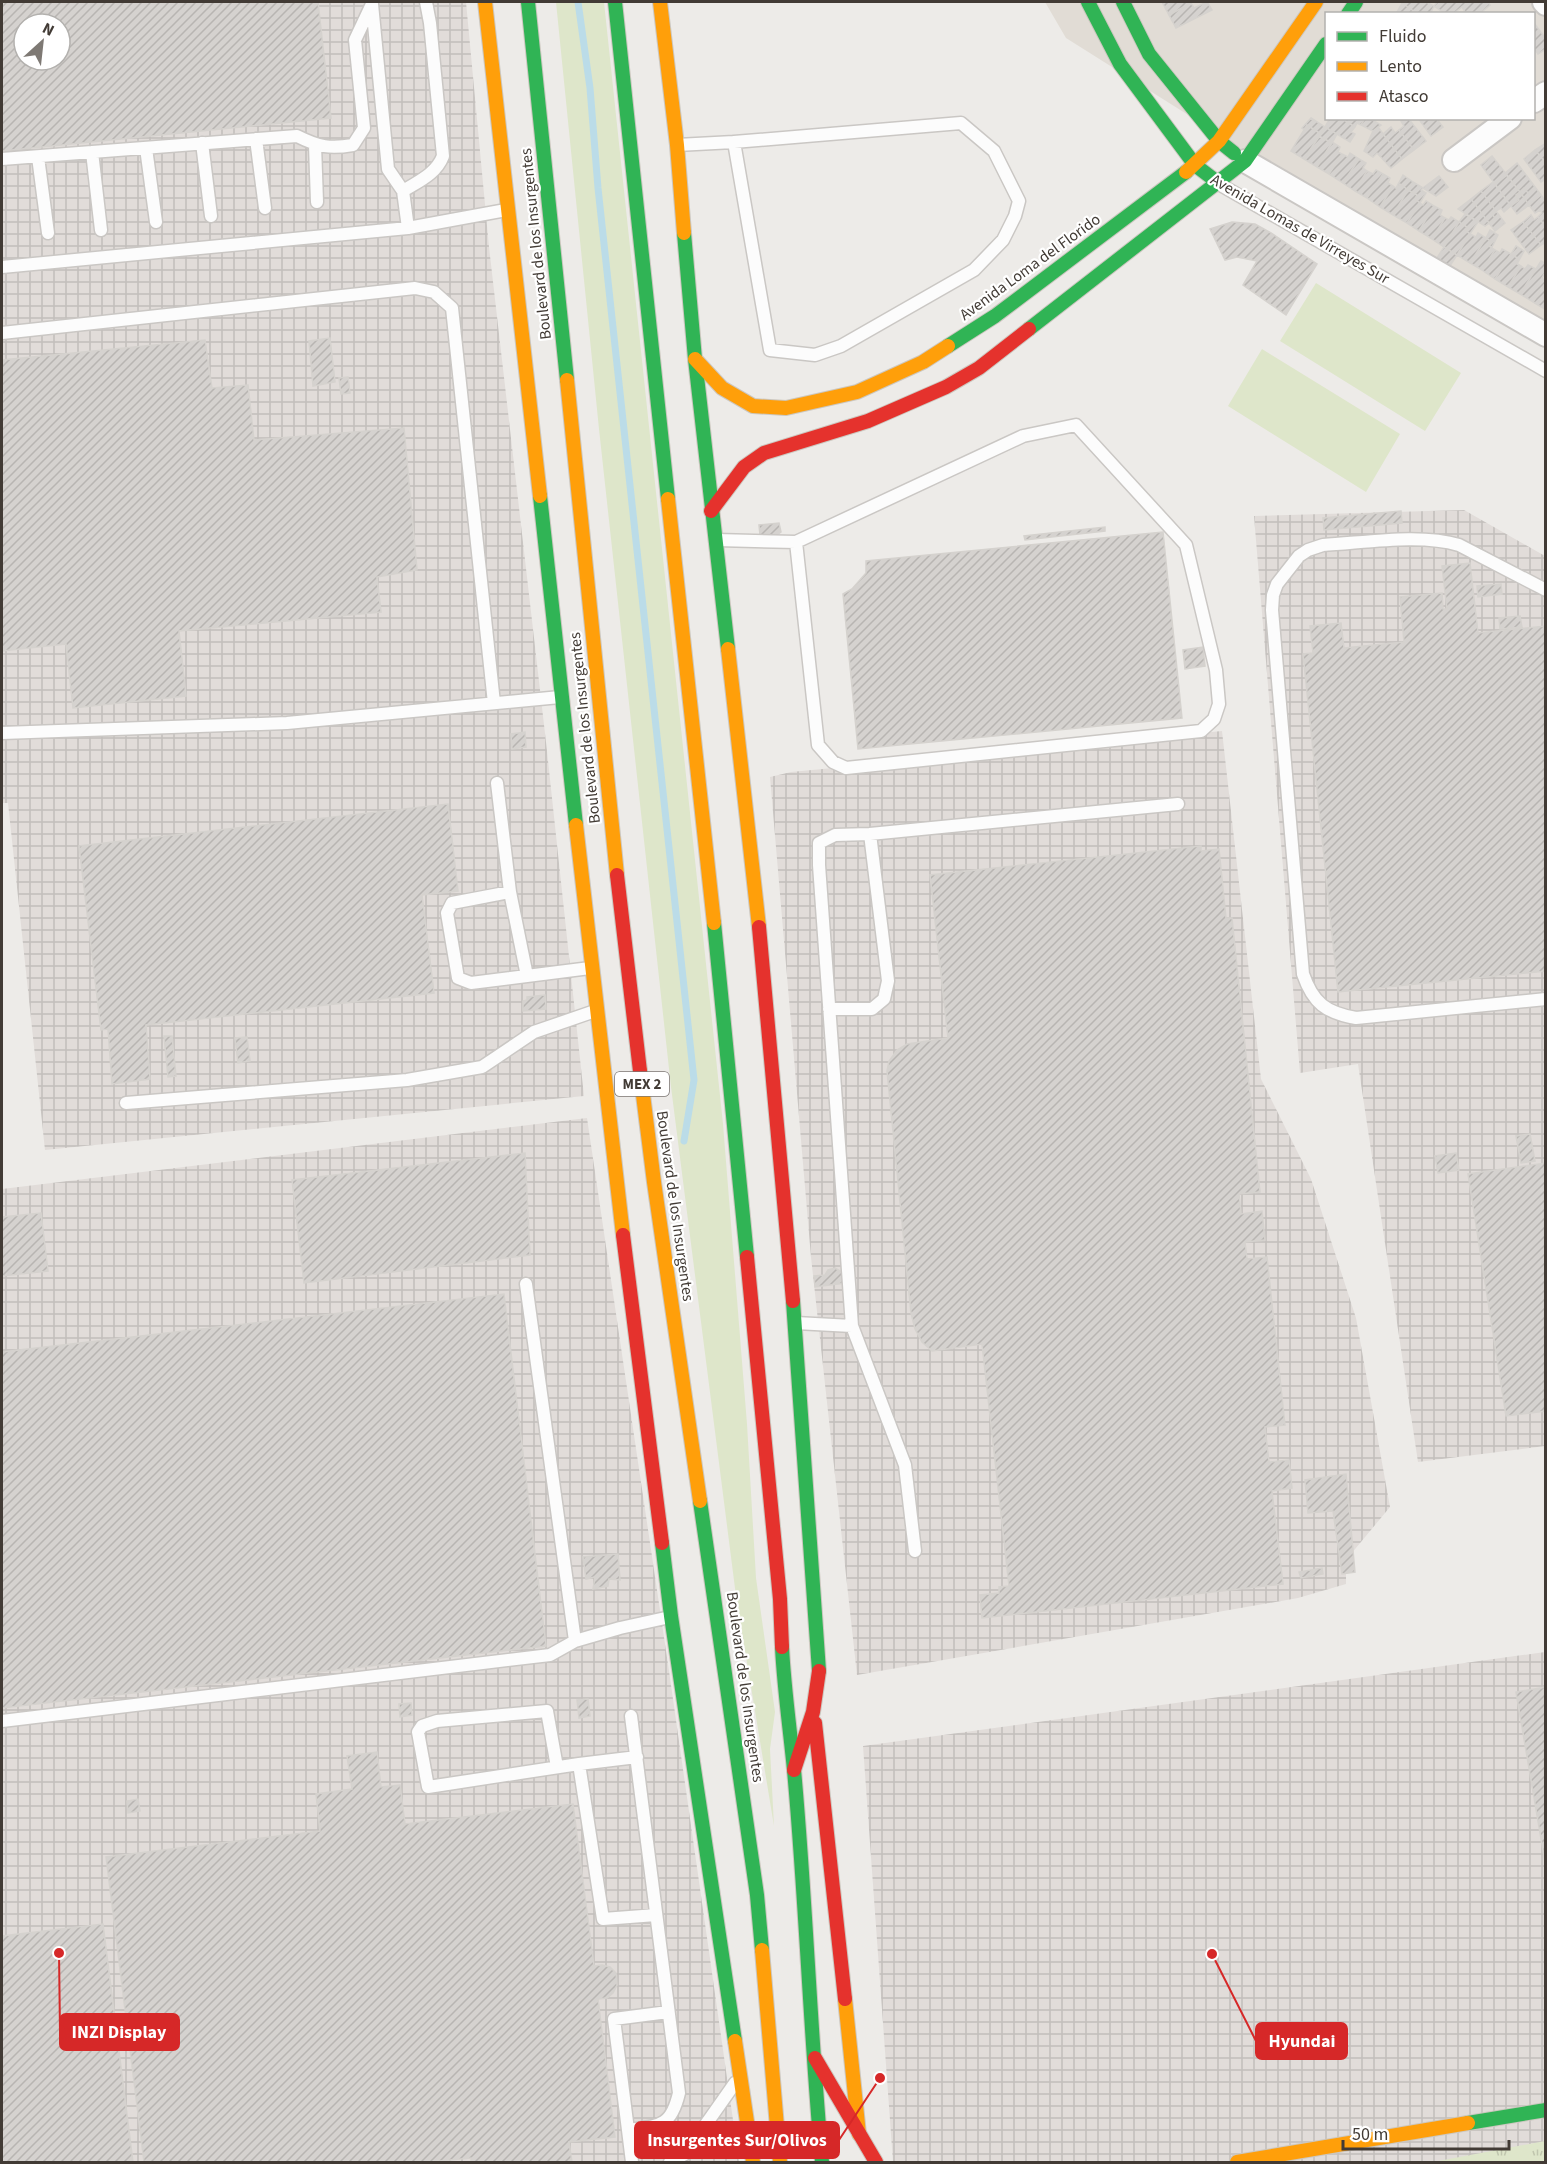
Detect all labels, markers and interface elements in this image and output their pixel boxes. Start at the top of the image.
north arrow [12,12,72,72]
legend [1325,12,1535,120]
text: N [39,17,58,42]
text: Fluido [1379,24,1426,49]
text: Lento [1379,54,1422,79]
text: Atasco [1379,84,1428,109]
street label: Boulevard de los Insurgentes [515,147,557,341]
street label: Avenida Lomas de Virreyes Sur [1206,169,1394,290]
street label: Avenida Loma del Florido [955,208,1105,326]
street label: Boulevard de los Insurgentes [564,631,606,825]
road number: MEX 2 [615,1072,669,1096]
street label: Boulevard de los Insurgentes [651,1109,699,1303]
street label: Boulevard de los Insurgentes [721,1590,769,1784]
callout: INZI Display [60,2014,179,2050]
text: INZI Display [72,2020,167,2045]
callout: Hyundai [1256,2023,1347,2059]
text: Hyundai [1269,2029,1335,2054]
scale bar [1343,2113,1510,2151]
callout: Insurgentes Sur/Olivos [635,2122,839,2158]
text: 50 m [1352,2122,1388,2147]
text: Insurgentes Sur/Olivos [647,2128,827,2153]

